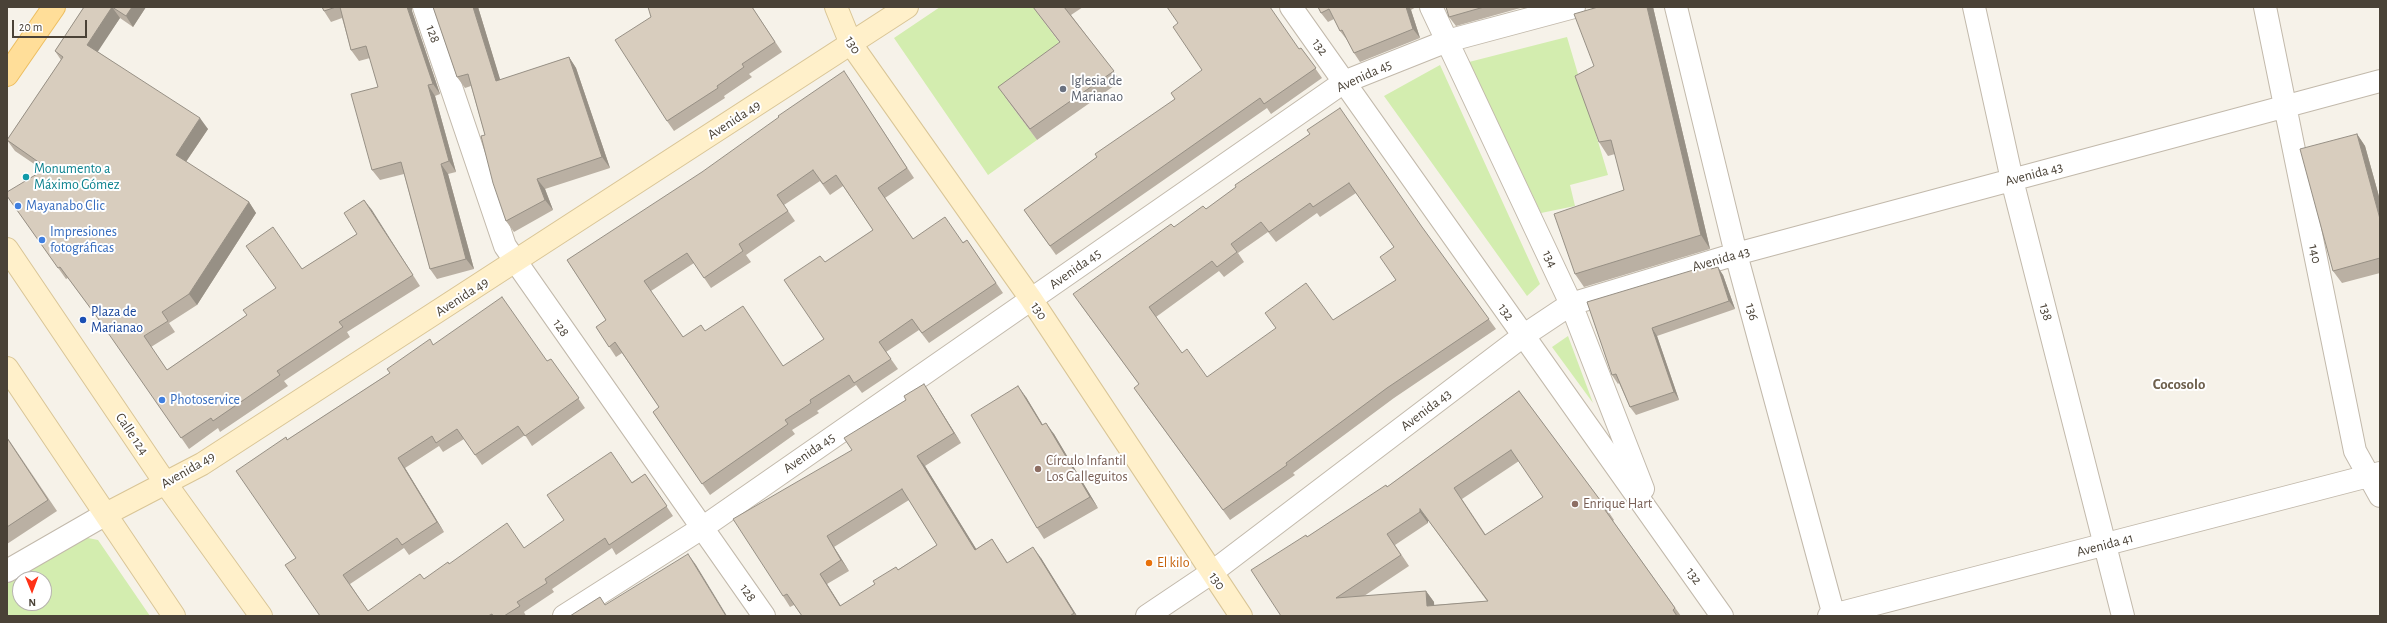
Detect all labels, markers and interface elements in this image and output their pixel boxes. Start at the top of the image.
scale bar [14,12,89,38]
text: 20 m [19,21,42,33]
street label: 128 [422,23,444,45]
street label: 130 [841,33,865,57]
street label: 132 [1308,35,1332,59]
street label: Avenida 45 [1334,56,1394,96]
place label: Iglesia de Marianao [1071,73,1123,106]
marker: Iglesia de Marianao [1058,84,1068,94]
street label: Avenida 49 [704,97,764,143]
street label: Avenida 43 [2003,158,2065,190]
place label: Monumento a Máximo Gómez [34,161,120,194]
marker: Monumento a Máximo Gómez [21,172,31,182]
place label: Mayanabo Clic [26,198,105,214]
marker: Mayanabo Clic [13,201,23,211]
place label: Impresiones fotográficas [50,224,117,256]
marker: Impresiones fotográficas [37,235,47,245]
street label: Avenida 43 [1690,243,1752,275]
street label: 140 [2305,243,2325,265]
street label: Avenida 45 [1046,245,1104,293]
street label: 134 [1539,248,1561,270]
street label: Avenida 49 [432,274,492,320]
street label: 130 [1027,299,1051,323]
street label: 132 [1494,300,1518,324]
street label: 136 [1742,302,1762,322]
street label: 138 [2036,302,2056,322]
place label: Plaza de Marianao [91,304,143,336]
marker: Plaza de Marianao [78,315,88,325]
street label: 128 [549,316,573,340]
district label: Cocosolo [2153,375,2205,393]
street label: Avenida 43 [1397,385,1455,435]
place label: Photoservice [170,392,240,408]
marker: Photoservice [157,395,167,405]
street label: Calle 124 [112,410,152,458]
street label: Avenida 45 [780,429,838,477]
street label: Avenida 49 [158,448,218,492]
place label: Círculo Infantil Los Galleguitos [1046,453,1128,486]
marker: Círculo Infantil Los Galleguitos [1033,464,1043,474]
place label: Enrique Hart [1583,496,1652,512]
marker: Enrique Hart [1570,499,1580,509]
street label: Avenida 41 [2075,529,2135,561]
place label: El kilo [1157,555,1190,571]
marker: El kilo [1144,558,1154,568]
street label: 132 [1682,564,1706,588]
street label: 130 [1205,569,1229,593]
north arrow [12,571,52,611]
street label: 128 [736,581,760,605]
text: N [28,597,36,608]

